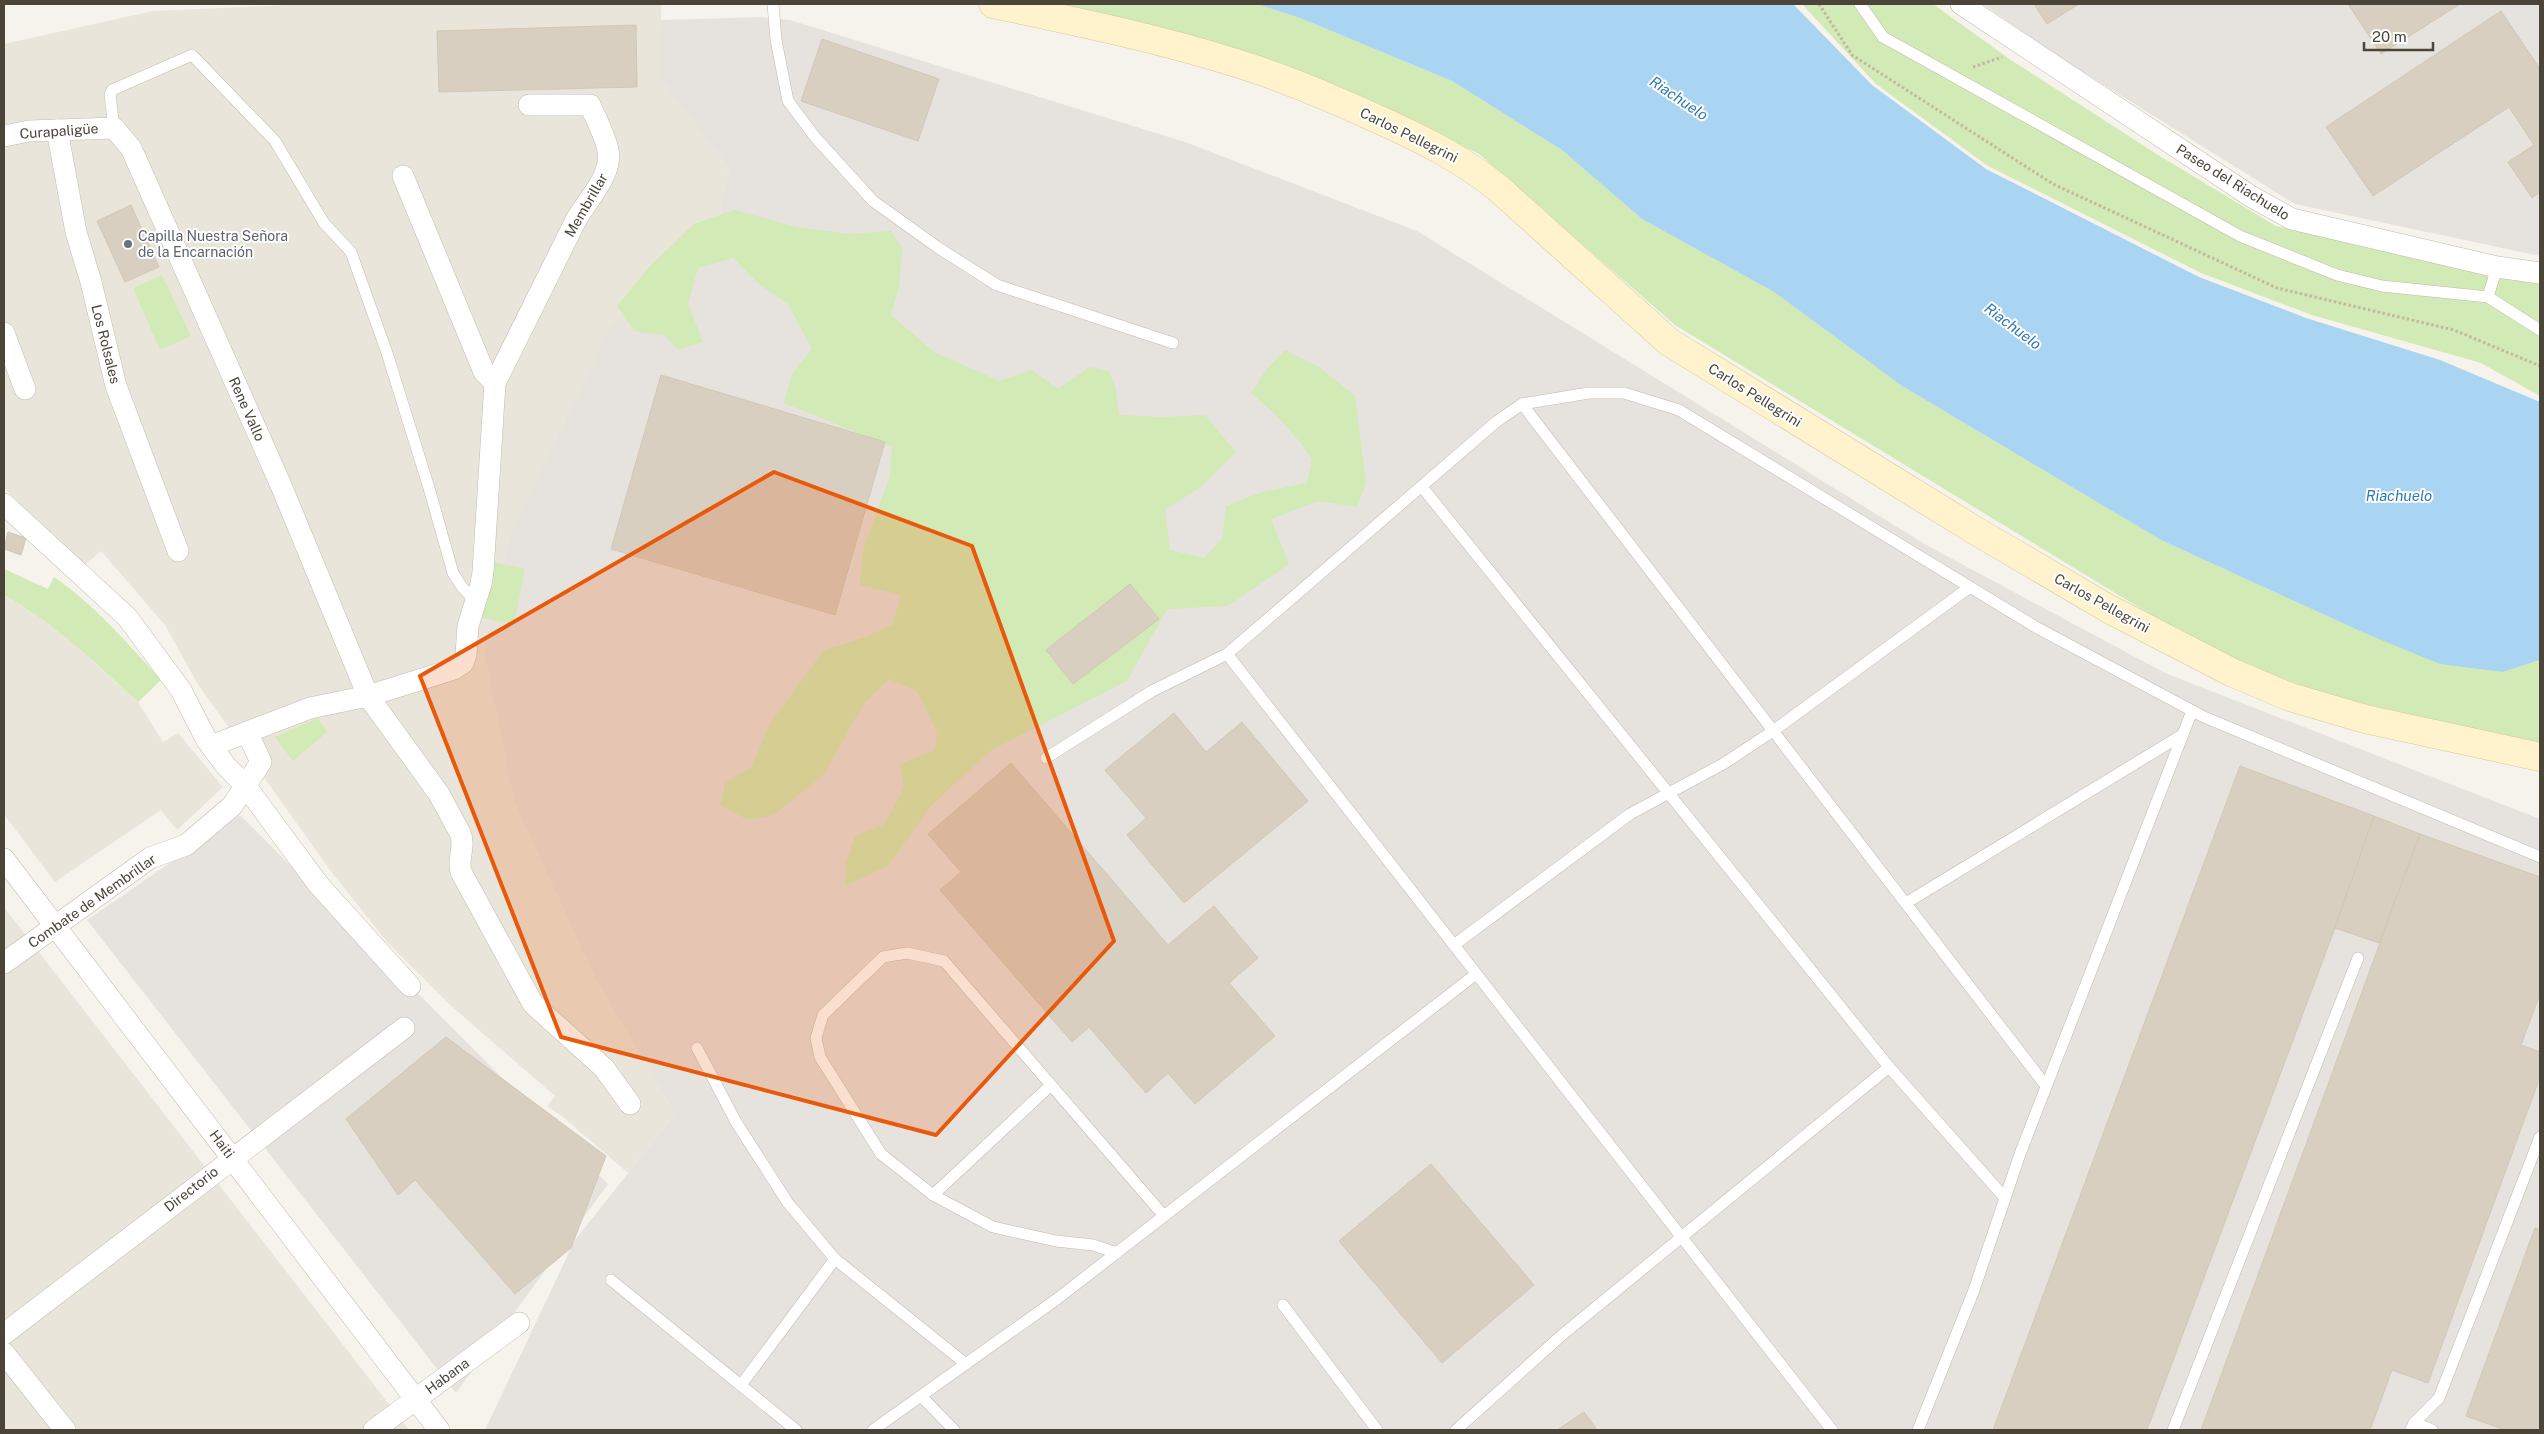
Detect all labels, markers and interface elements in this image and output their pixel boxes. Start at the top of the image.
scale bar [2364,20,2433,52]
text: 20 m [2372,28,2407,45]
water label: Riachuelo [1647,72,1711,124]
street label: Carlos Pellegrini [1358,104,1460,166]
street label: Curapaligüe [19,120,99,142]
street label: Paseo del Riachuelo [2173,141,2293,223]
street label: Membrillar [561,170,611,240]
place label: Capilla Nuestra Señora de la Encarnación [138,228,288,260]
marker: Capilla Nuestra Señora de la Encarnación [122,238,134,250]
water label: Riachuelo [1981,299,2045,353]
street label: Los Rolsales [88,303,124,385]
street label: Carlos Pellegrini [1705,360,1805,430]
street label: Rene Vallo [226,374,268,444]
water label: Riachuelo [2366,487,2432,504]
street label: Carlos Pellegrini [2051,570,2153,636]
street label: Combate de Membrillar [25,851,159,951]
street label: Haiti [206,1127,238,1161]
street label: Directorio [161,1163,221,1215]
street label: Habana [422,1355,472,1397]

